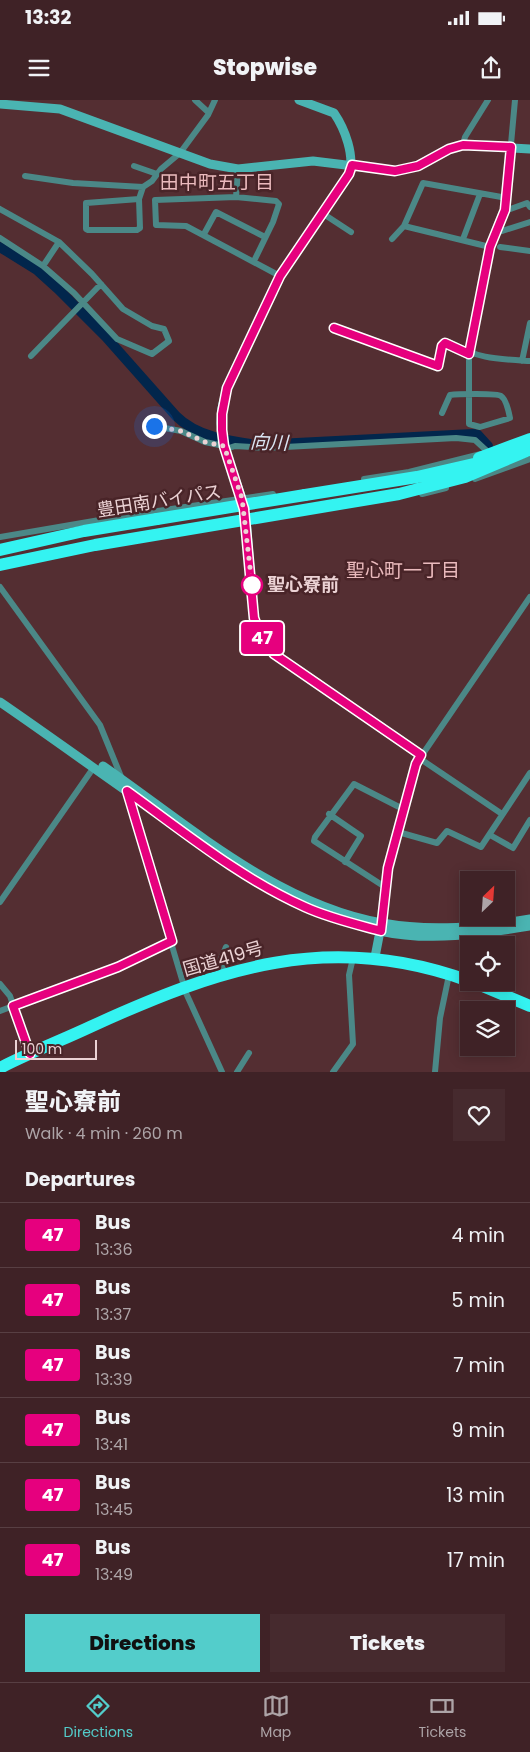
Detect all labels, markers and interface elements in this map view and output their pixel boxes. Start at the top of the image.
text: 13:32 [25,4,71,31]
text: Stopwise [213,52,317,83]
icon: menu [25,54,53,82]
icon: share [477,54,505,82]
district label: 田中町五丁目 [160,169,274,196]
your location [142,414,167,439]
water label: 向川 [250,428,290,457]
street label: 豊田南バイパス [95,478,223,523]
district label: 聖心町一丁目 [346,557,460,584]
place label: 聖心寮前 [267,572,339,597]
marker: 聖心寮前 [241,574,263,596]
line badge: 47 [240,622,284,654]
text: 47 [251,625,273,650]
north arrow [460,871,515,926]
map controls [460,871,515,1056]
street label: 国道419号 [180,935,266,982]
button: locate [460,936,515,991]
button: layers [460,1001,515,1056]
scale bar [15,1037,98,1060]
text: 100 m [22,1039,62,1059]
text: 聖心寮前 [25,1085,121,1118]
button: heart [453,1089,505,1141]
text: Walk · 4 min · 260 m [25,1122,183,1145]
text: Departures [25,1166,135,1193]
text: Bus [95,1209,131,1236]
text: 47 [42,1222,63,1247]
text: 4 min [452,1222,505,1249]
text: 13:36 [95,1238,133,1261]
text: Bus [95,1274,131,1301]
text: 47 [42,1287,63,1312]
text: 5 min [452,1287,505,1314]
text: 13:37 [95,1303,131,1326]
text: Bus [95,1339,131,1366]
text: 47 [42,1352,63,1377]
text: 7 min [453,1352,505,1379]
text: 13:39 [95,1368,132,1391]
text: Bus [95,1404,131,1431]
text: 47 [42,1417,63,1442]
text: 9 min [452,1417,505,1444]
text: 13:41 [95,1433,128,1456]
text: Bus [95,1469,131,1496]
text: 47 [42,1482,63,1507]
text: 13 min [446,1482,505,1509]
text: 13:45 [95,1498,133,1521]
text: Bus [95,1534,131,1561]
text: 47 [42,1547,63,1572]
text: 17 min [447,1547,505,1574]
text: 13:49 [95,1563,133,1586]
button: Directions [25,1614,260,1672]
button: Tickets [270,1614,505,1672]
tab: Directions [64,1692,133,1743]
tab: Map [260,1692,291,1743]
tab: Tickets [419,1692,466,1743]

